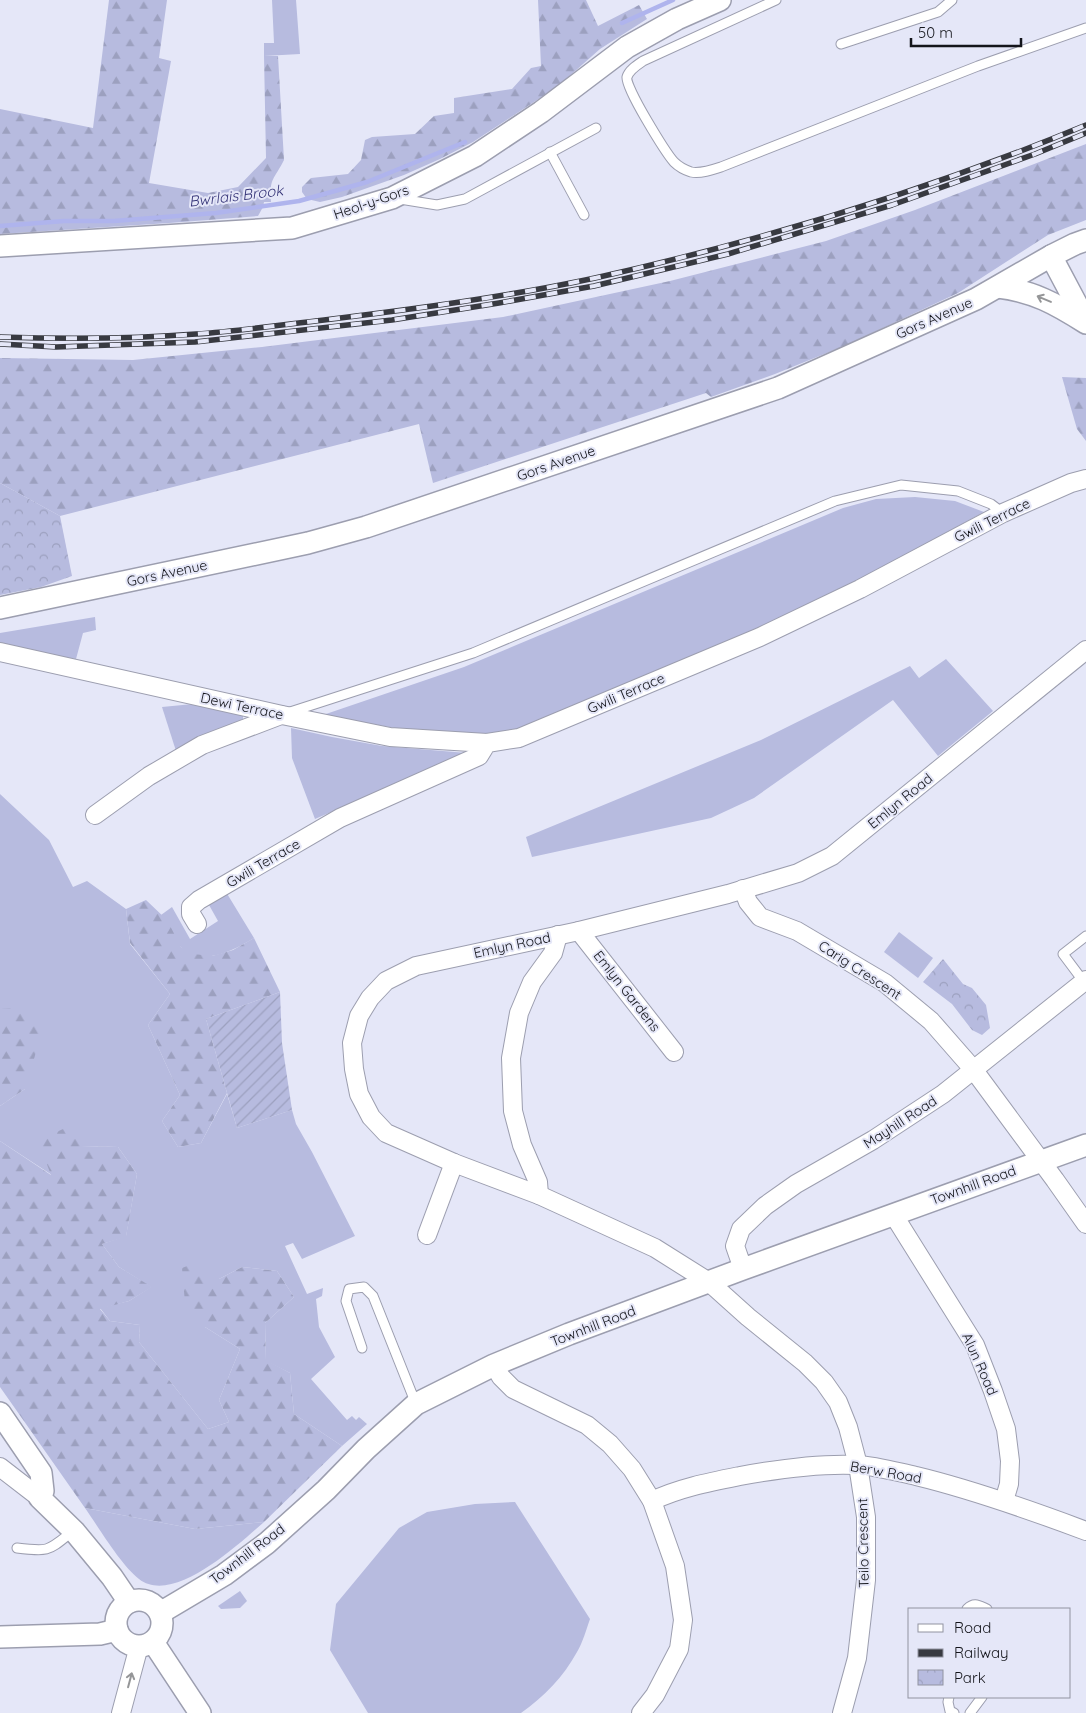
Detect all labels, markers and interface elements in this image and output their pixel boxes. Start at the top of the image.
scale bar [911,15,1021,47]
text: 50 m [918,23,953,42]
water label: Bwrlais Brook [188,180,286,211]
street label: Heol-y-Gors [331,181,411,223]
street label: Gors Avenue [893,293,975,343]
one-way arrow [1037,293,1052,303]
street label: Gors Avenue [514,441,598,485]
street label: Gwili Terrace [951,494,1033,546]
street label: Gors Avenue [125,556,209,590]
street label: Gwili Terrace [585,669,667,717]
street label: Dewi Terrace [199,688,285,724]
street label: Emlyn Road [864,769,936,833]
street label: Gwili Terrace [223,835,303,891]
street label: Emlyn Road [472,928,552,962]
street label: Carig Crescent [815,937,905,1004]
street label: Emlyn Gardens [590,947,664,1035]
street label: Mayhill Road [860,1092,940,1152]
street label: Townhill Road [928,1161,1018,1209]
street label: Townhill Road [548,1302,638,1350]
street label: Alun Road [958,1330,1002,1398]
street label: Berw Road [849,1457,923,1487]
street label: Teilo Crescent [853,1498,873,1588]
street label: Townhill Road [206,1520,288,1588]
legend [908,1608,1071,1698]
text: Road [954,1618,991,1637]
text: Railway [954,1643,1009,1662]
text: Park [954,1668,986,1687]
one-way arrow [126,1672,135,1688]

